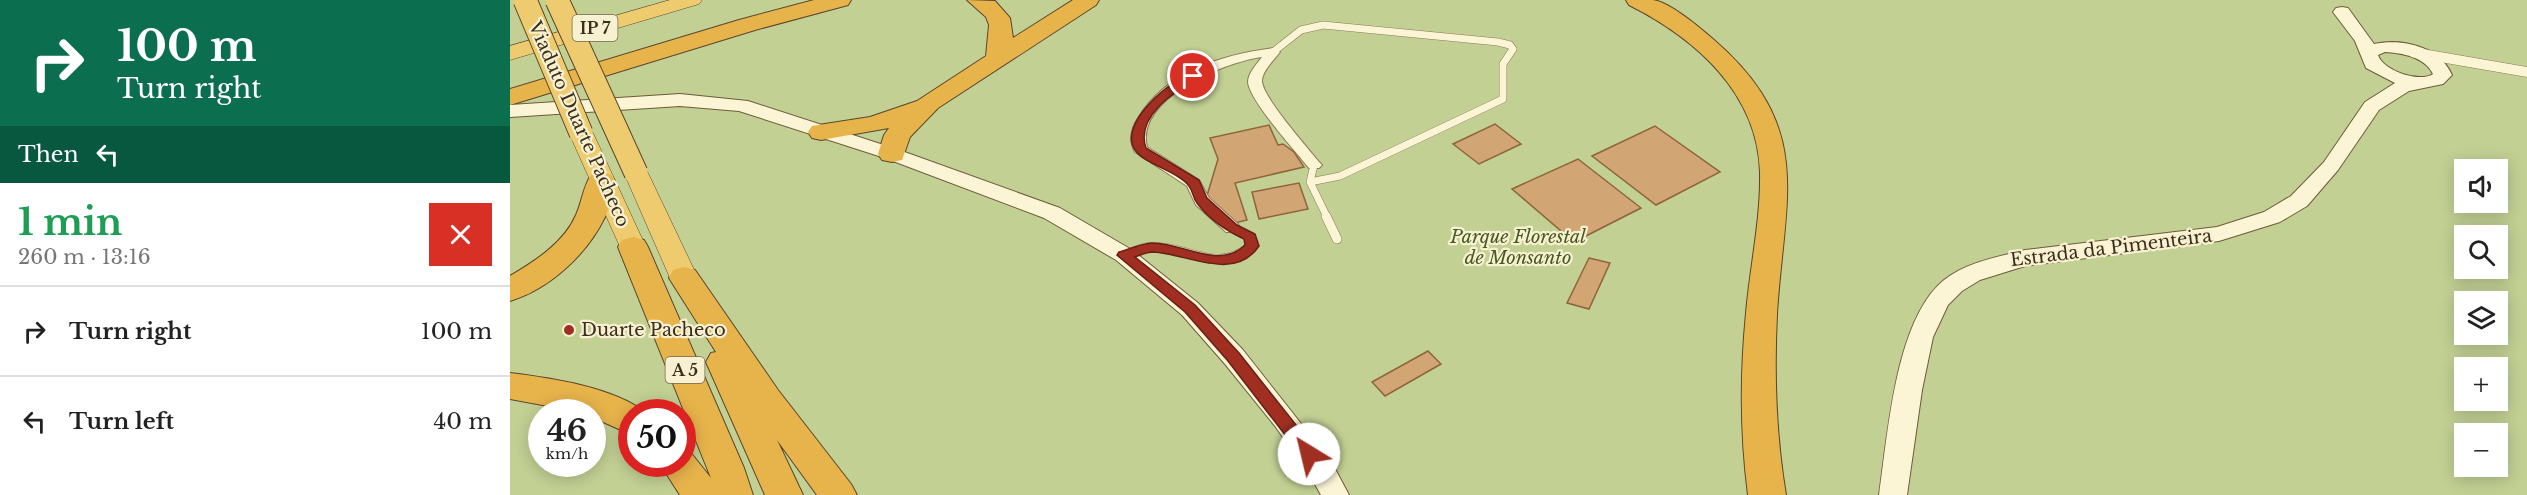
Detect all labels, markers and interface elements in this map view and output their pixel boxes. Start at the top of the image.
road number: IP 7 [572,15,617,41]
street label: Viaduto Duarte Pacheco [523,17,634,230]
text: 100 m [117,20,256,72]
icon: right [18,24,96,102]
pin [1167,50,1218,101]
icon: arrive [1176,59,1209,92]
text: Turn right [117,72,261,105]
icon: left [91,138,124,171]
text: Then [18,141,79,168]
map controls [2454,159,2508,477]
button: sound [2454,159,2508,213]
text: 1 min [18,200,122,245]
button: close [429,203,492,266]
street label: Estrada da Pimenteira [2009,225,2213,271]
button: search [2454,225,2508,279]
park label: Parque Florestal de Monsanto [1449,226,1586,269]
text: 260 m · 13:16 [18,245,151,269]
button: layers [2454,291,2508,345]
icon: right [18,315,51,348]
text: Turn right [69,318,191,345]
text: 100 m [421,318,492,345]
place label: Duarte Pacheco [581,319,726,341]
marker: Duarte Pacheco [562,323,576,337]
road number: A 5 [666,357,705,383]
button: + [2454,357,2508,411]
speed limit sign: 50 [618,399,696,477]
icon: left [18,405,51,438]
text: Turn left [69,408,174,435]
text: 40 m [434,408,492,435]
text: 46 [547,412,587,449]
position arrow [1277,422,1341,486]
button: − [2454,423,2508,477]
text: km/h [546,444,588,463]

